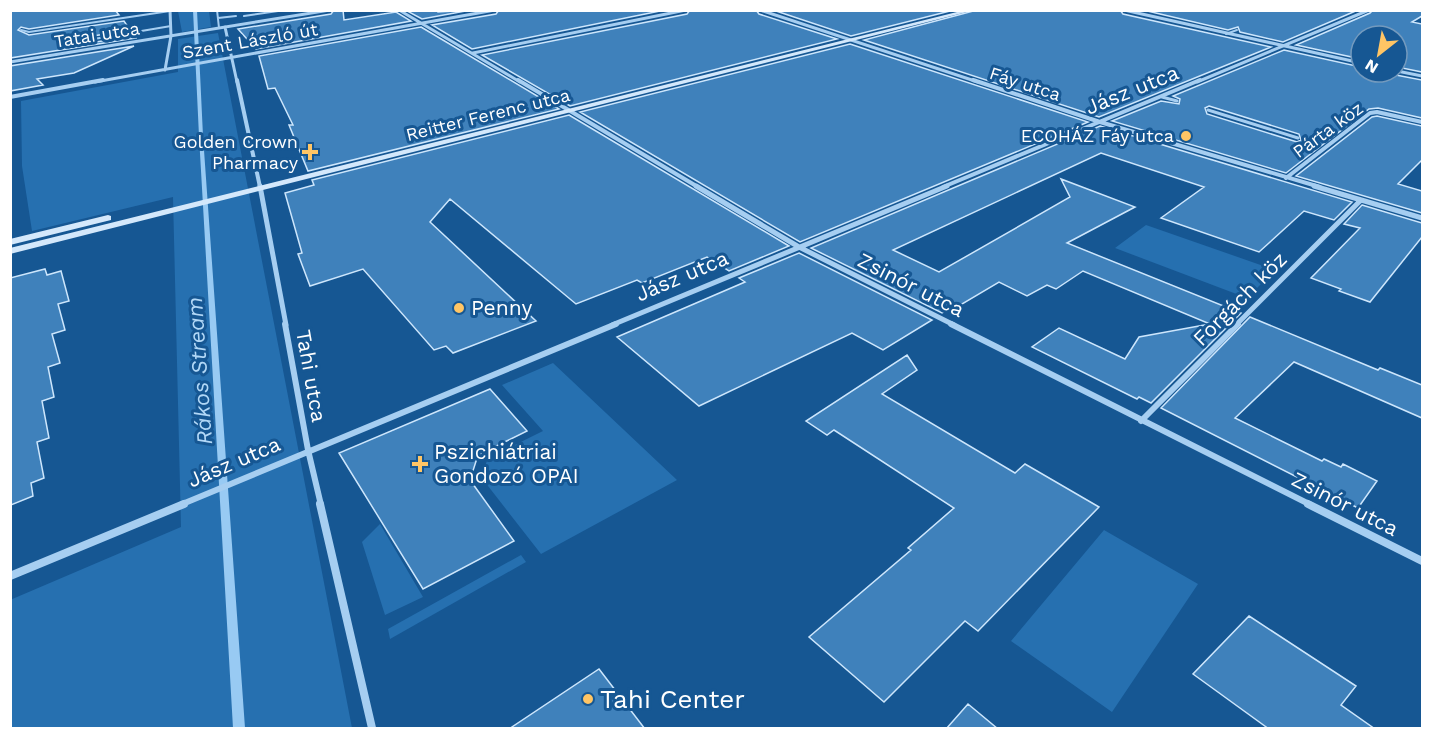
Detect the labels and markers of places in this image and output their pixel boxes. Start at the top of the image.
place label: ECOHÁZ Fáy utca [1021,125,1174,146]
marker: ECOHÁZ Fáy utca [1179,129,1193,143]
place label: Golden Crown Pharmacy [174,131,299,173]
marker: Golden Crown Pharmacy [303,145,317,159]
place label: Penny [471,295,532,320]
marker: Penny [452,301,466,315]
place label: Pszichiátriai Gondozó OPAI [434,439,579,488]
marker: Pszichiátriai Gondozó OPAI [411,455,429,473]
place label: Tahi Center [600,684,745,714]
marker: Tahi Center [581,692,595,706]

